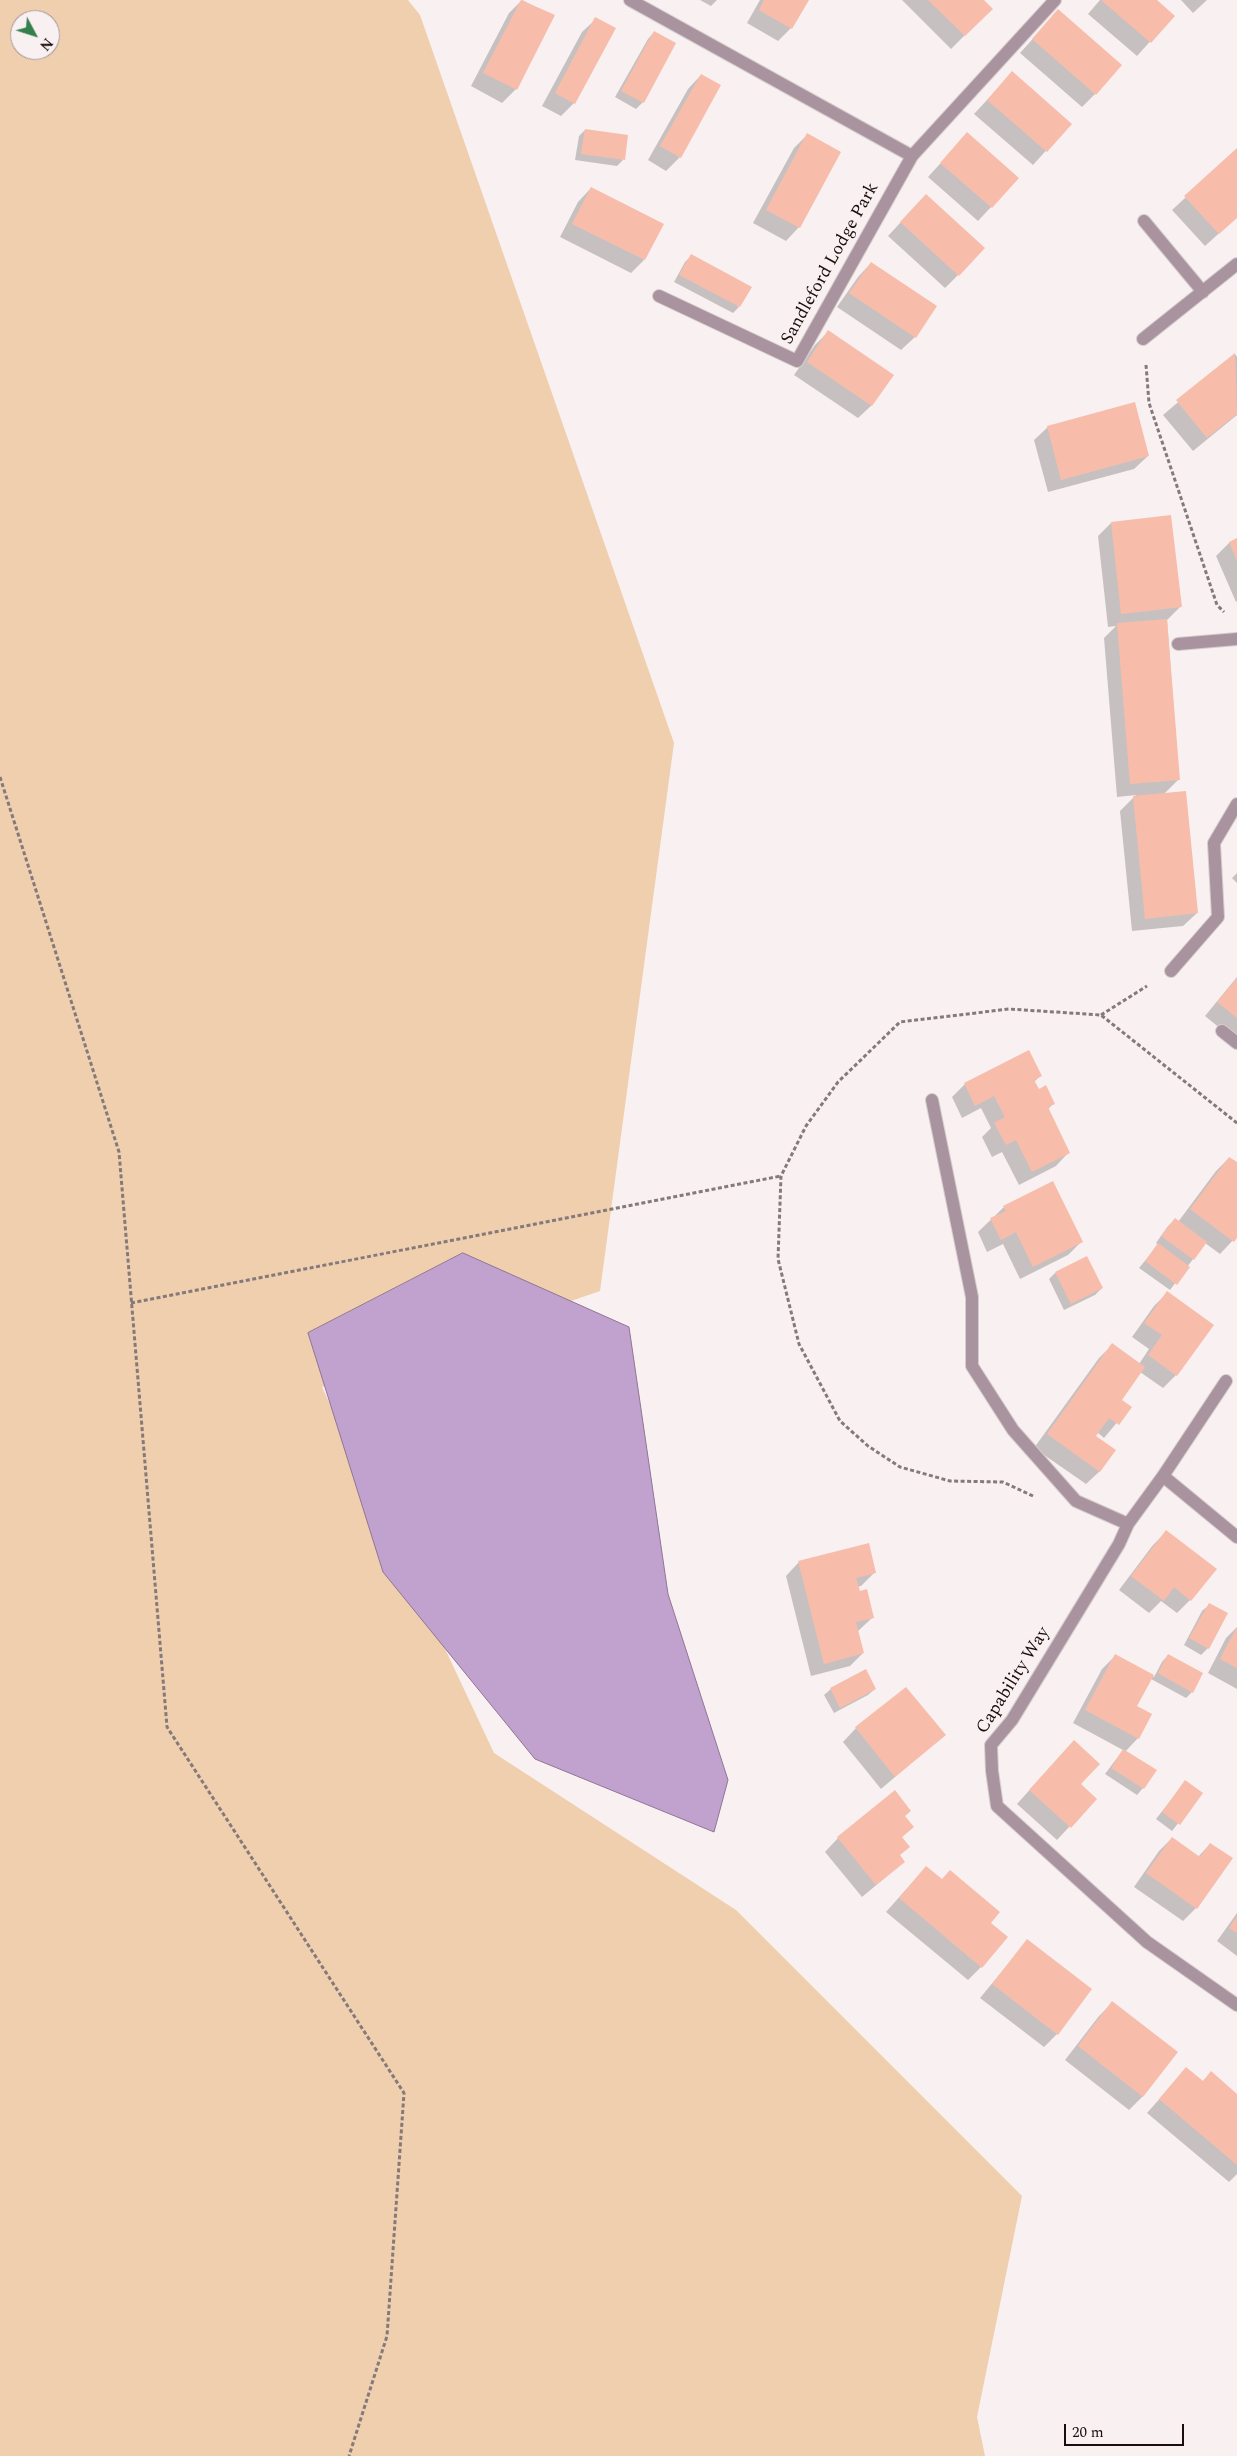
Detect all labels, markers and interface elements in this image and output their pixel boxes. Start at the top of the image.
north arrow [10,10,60,60]
text: N [34,33,58,55]
street label: Sandleford Lodge Park [777,179,885,349]
street label: Capability Way [973,1624,1055,1738]
scale bar [1067,2414,1187,2446]
text: 20 m [1072,2421,1104,2444]

